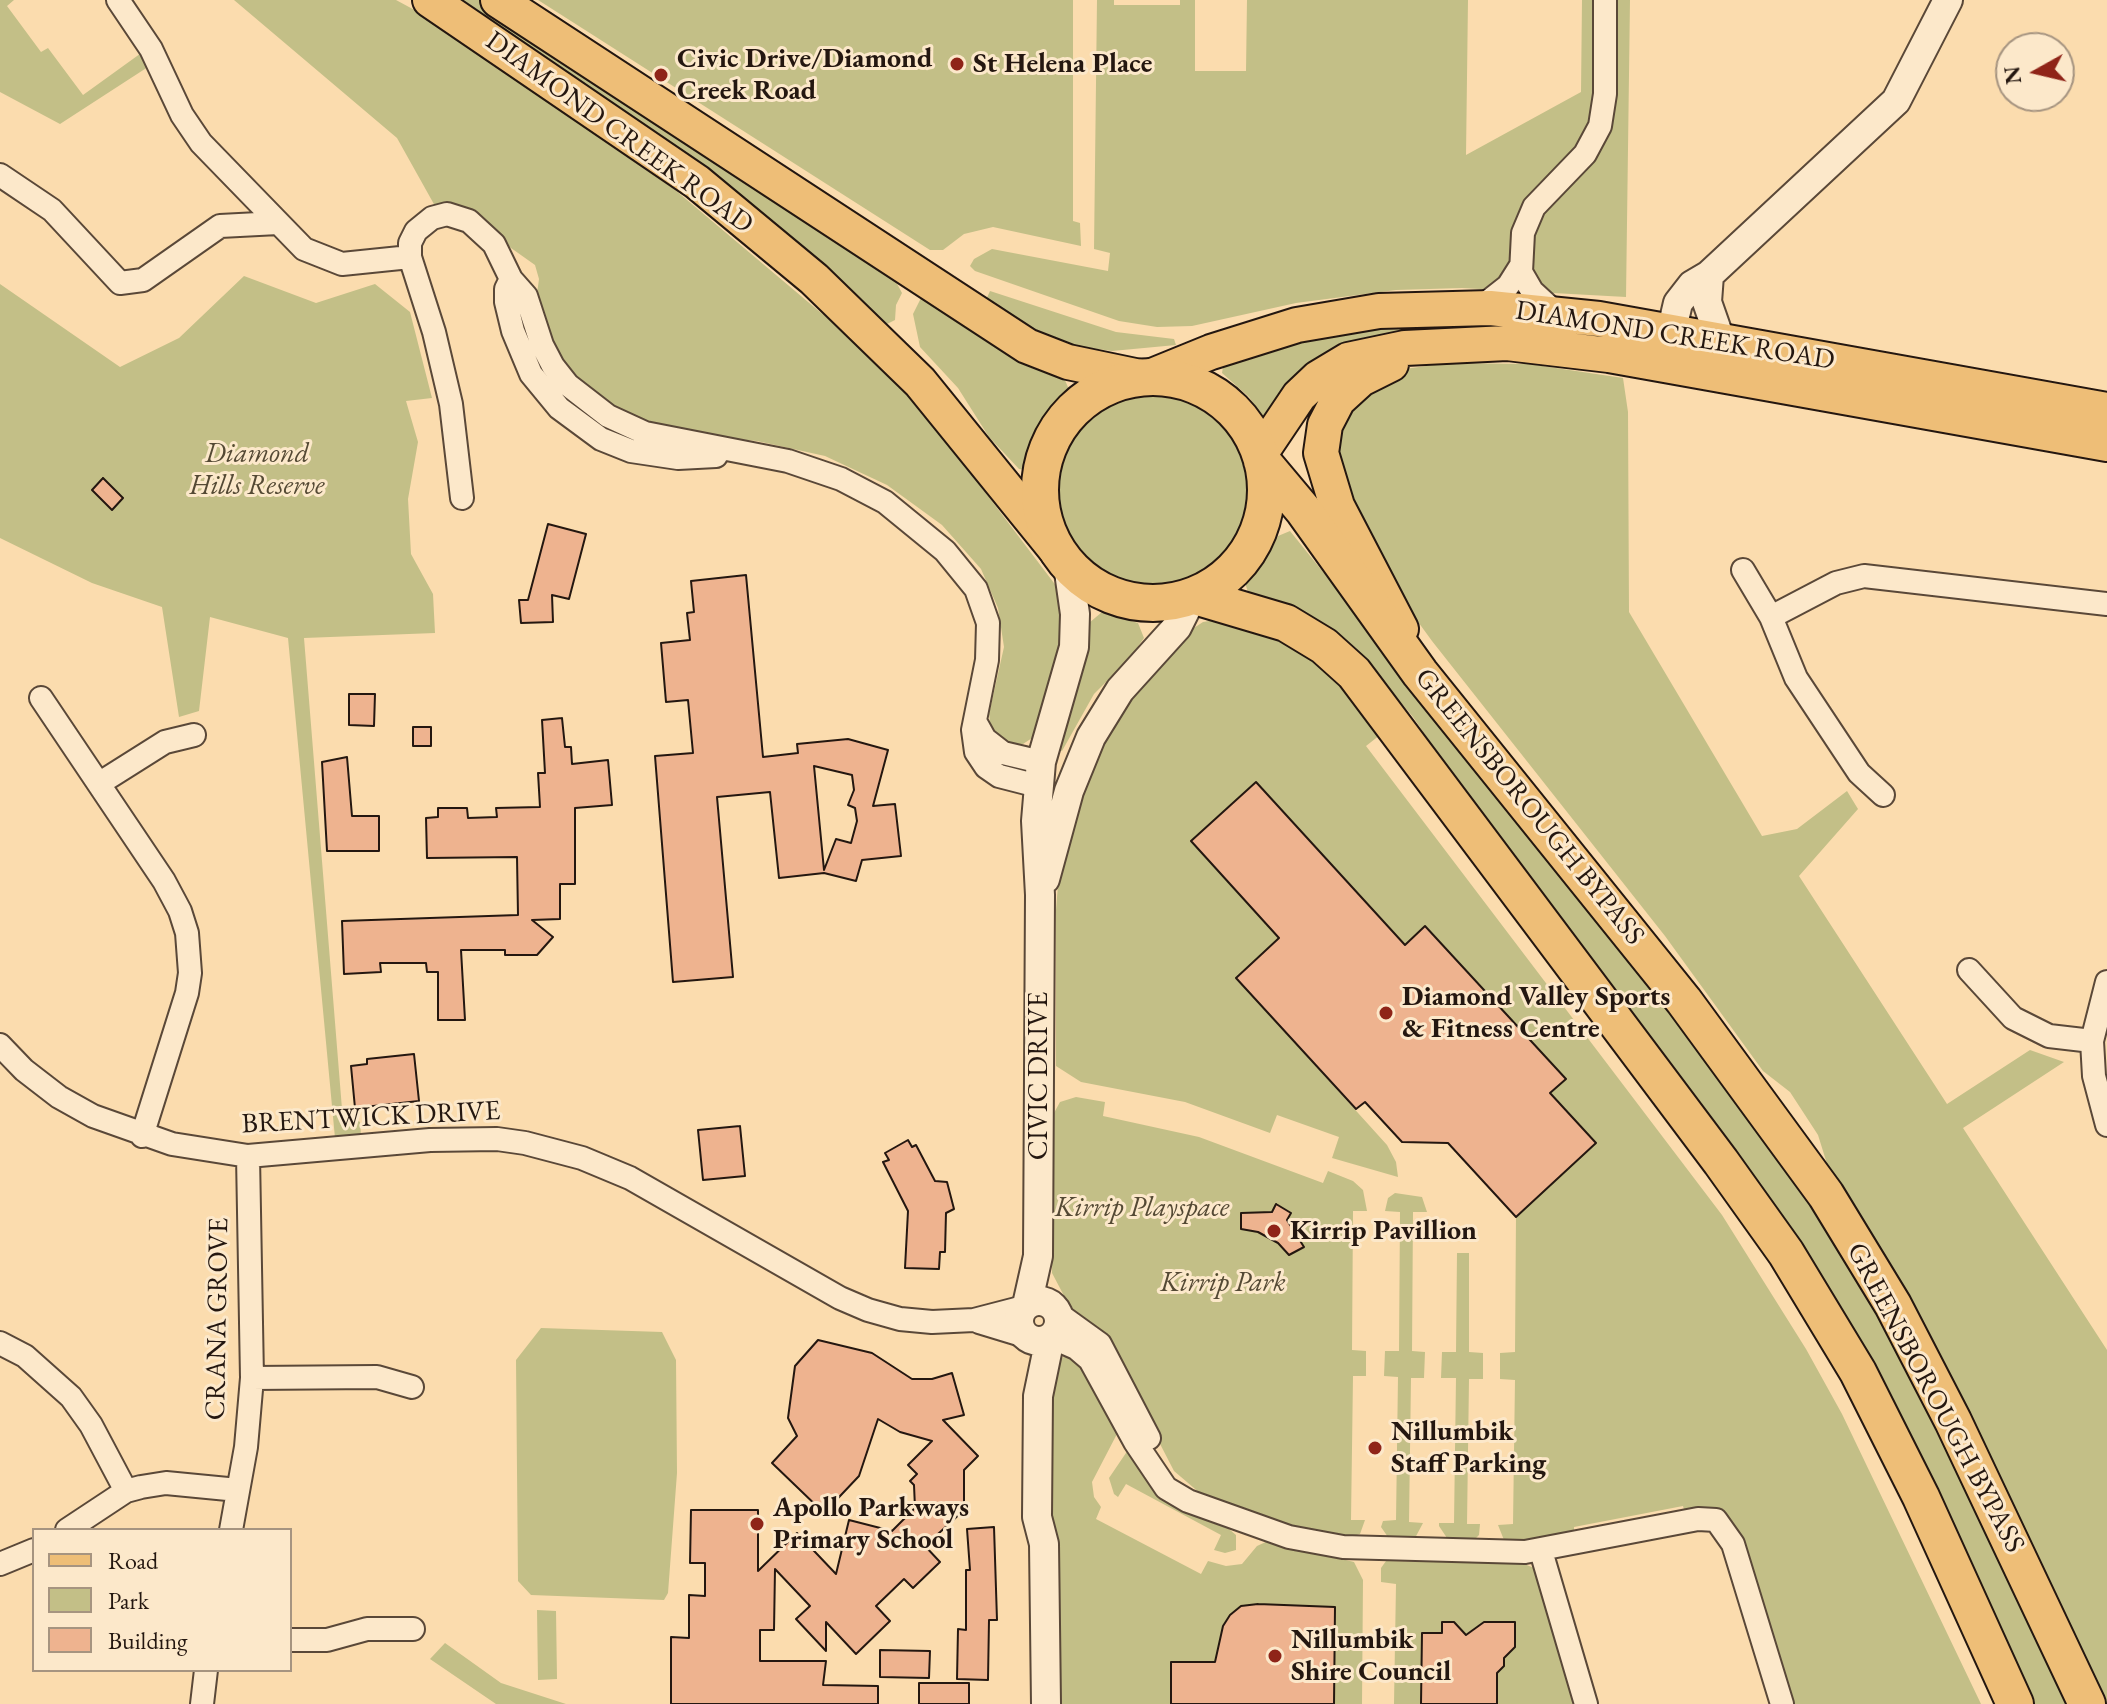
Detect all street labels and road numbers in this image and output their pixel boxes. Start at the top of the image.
street label: DIAMOND CREEK ROAD [479,25,759,241]
street label: DIAMOND CREEK ROAD [1513,294,1837,378]
street label: GREENSBOROUGH BYPASS [1407,662,1651,952]
street label: CIVIC DRIVE [1022,992,1056,1160]
street label: BRENTWICK DRIVE [241,1094,501,1142]
street label: CRANA GROVE [199,1217,237,1421]
street label: GREENSBOROUGH BYPASS [1839,1237,2031,1559]

